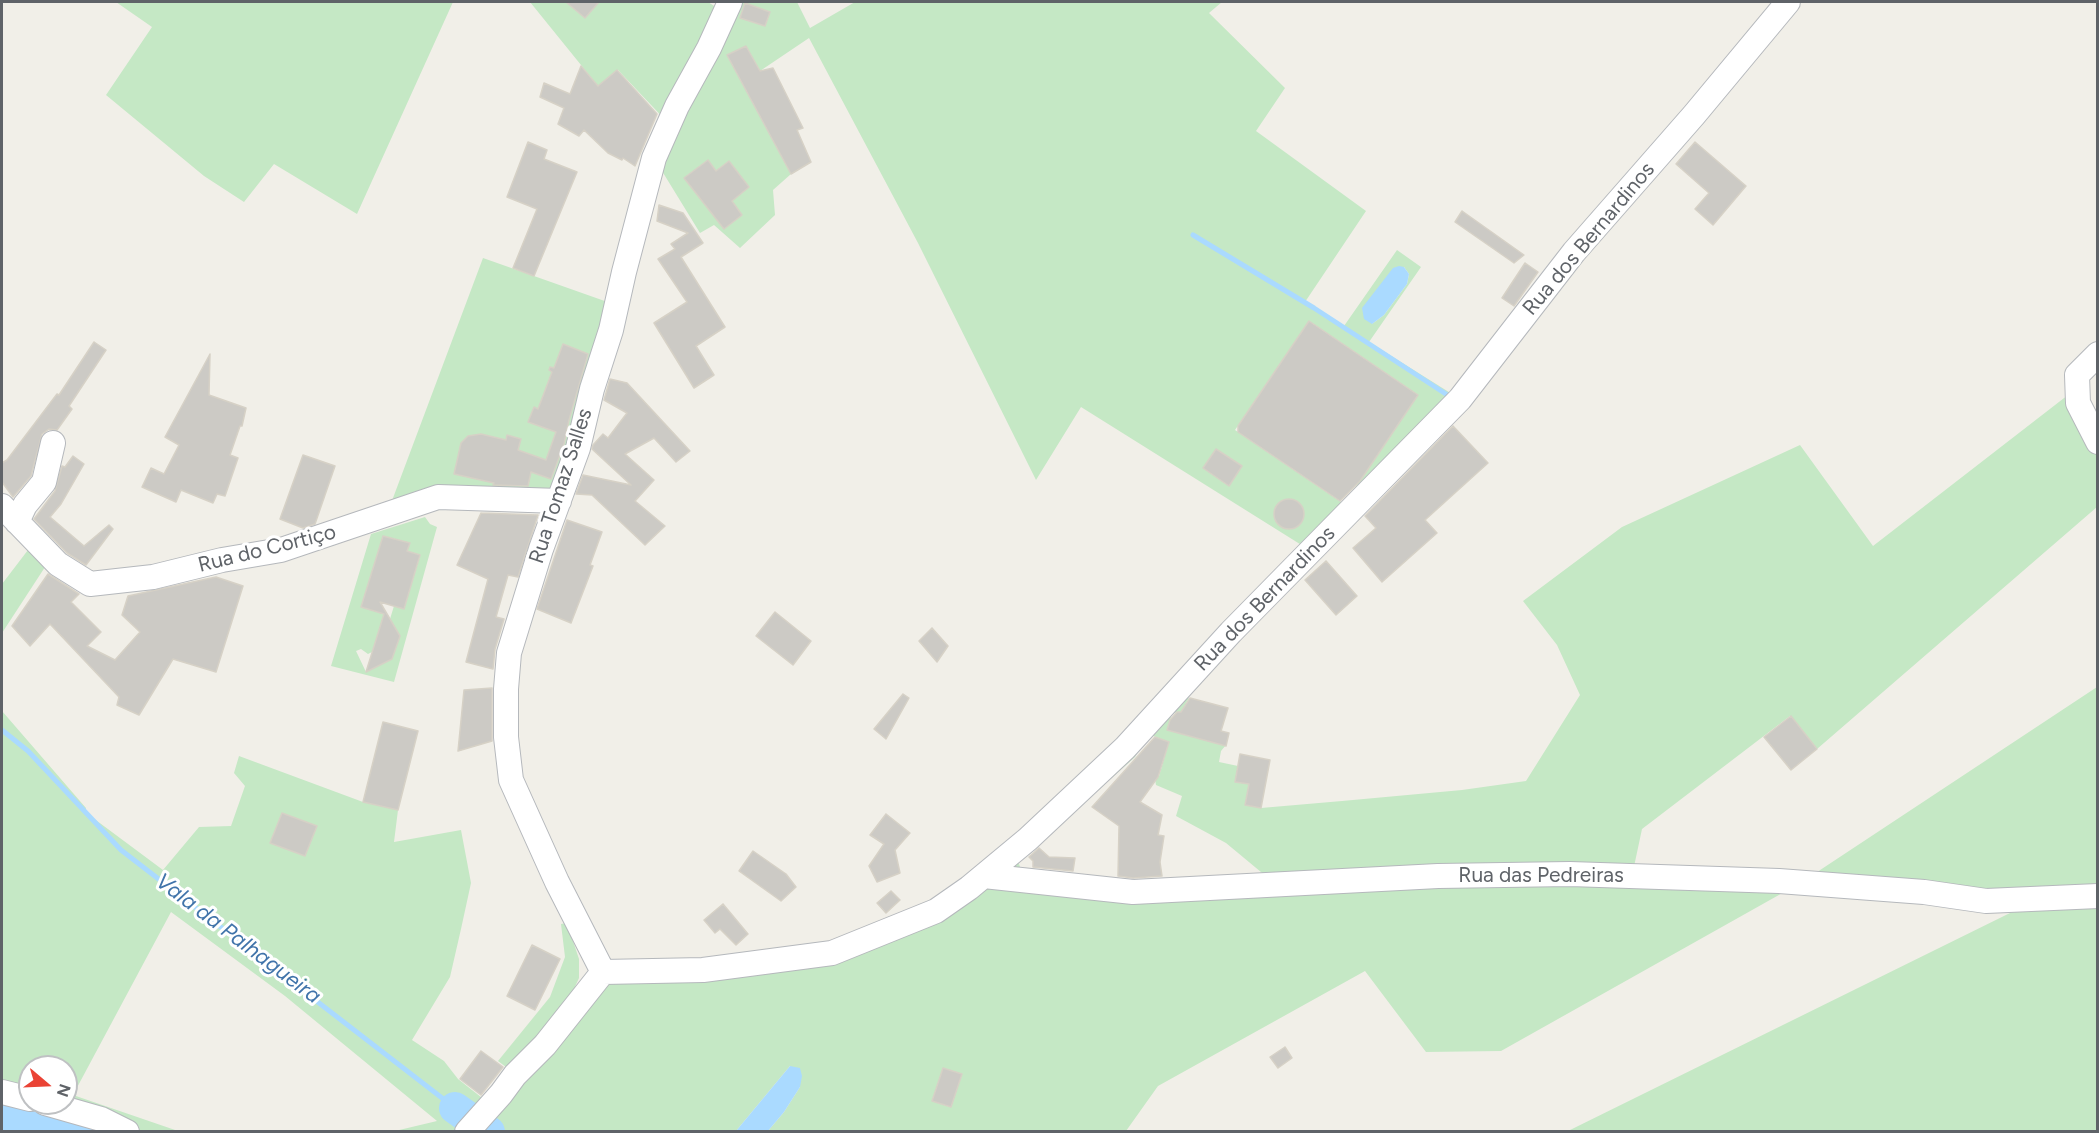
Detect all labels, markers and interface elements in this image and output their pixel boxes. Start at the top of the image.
street label: Rua dos Bernardinos [1518,157,1660,321]
street label: Rua Tomaz Salles [524,405,598,567]
street label: Rua do Cortiço [195,520,339,578]
street label: Rua dos Bernardinos [1189,521,1341,677]
street label: Rua das Pedreiras [1458,863,1624,889]
water label: Vala da Palhagueira [150,868,326,1010]
north arrow [18,1055,78,1115]
text: N [53,1081,75,1099]

